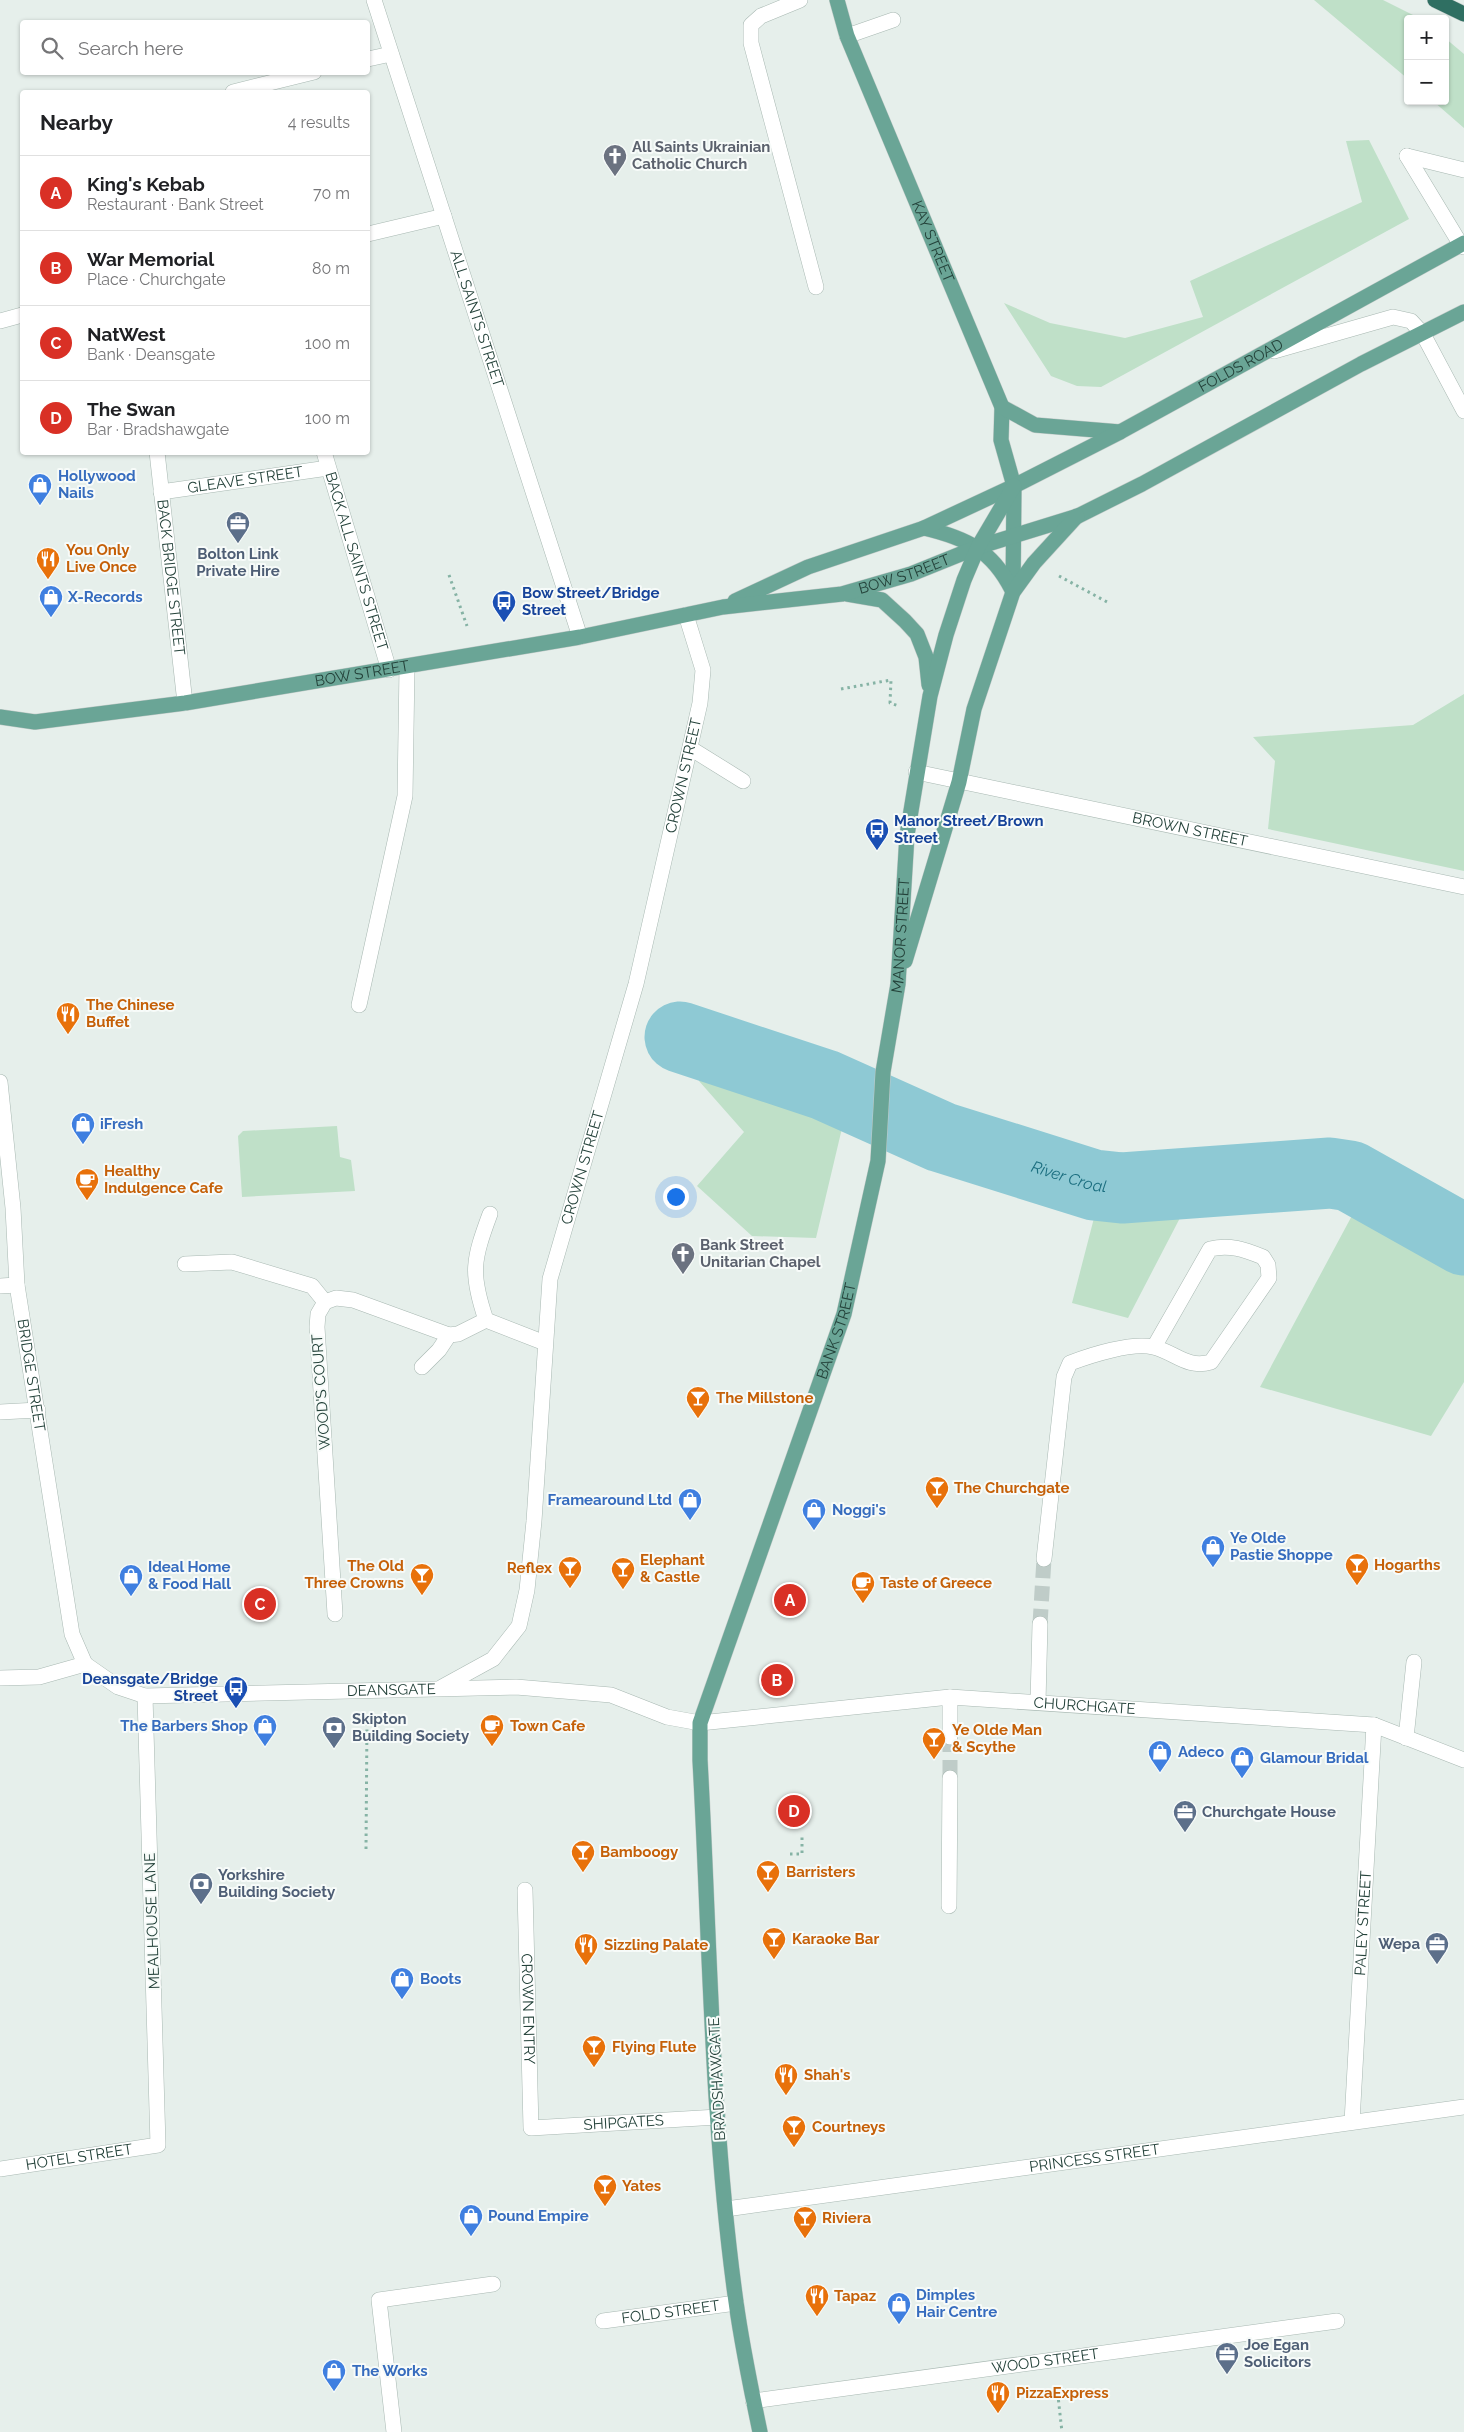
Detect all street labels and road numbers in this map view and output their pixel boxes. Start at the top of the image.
street label: KAY STREET [908,198,958,285]
street label: ALL SAINTS STREET [447,248,508,390]
street label: FOLDS ROAD [1195,335,1286,396]
street label: GLEAVE STREET [186,463,304,497]
street label: BACK ALL SAINTS STREET [321,470,392,653]
street label: BACK BRIDGE STREET [153,498,189,656]
street label: BOW STREET [856,550,952,598]
street label: BOW STREET [313,657,411,690]
street label: CROWN STREET [662,716,705,835]
street label: BROWN STREET [1131,809,1249,850]
street label: MANOR STREET [888,877,913,994]
street label: CROWN STREET [557,1109,608,1227]
street label: BANK STREET [813,1281,860,1381]
street label: BRIDGE STREET [13,1318,49,1433]
street label: WOOD'S COURT [308,1333,334,1451]
street label: DEANSGATE [347,1680,436,1700]
street label: CHURCHGATE [1033,1694,1136,1718]
street label: MEALHOUSE LANE [141,1852,163,1990]
street label: PALEY STREET [1351,1870,1375,1976]
street label: CROWN ENTRY [518,1953,538,2065]
street label: BRADSHAWGATE [705,2017,729,2141]
street label: SHIPGATES [583,2111,664,2134]
street label: HOTEL STREET [24,2140,134,2174]
street label: PRINCESS STREET [1028,2140,1161,2176]
street label: FOLD STREET [620,2296,720,2327]
street label: WOOD STREET [991,2345,1100,2377]

